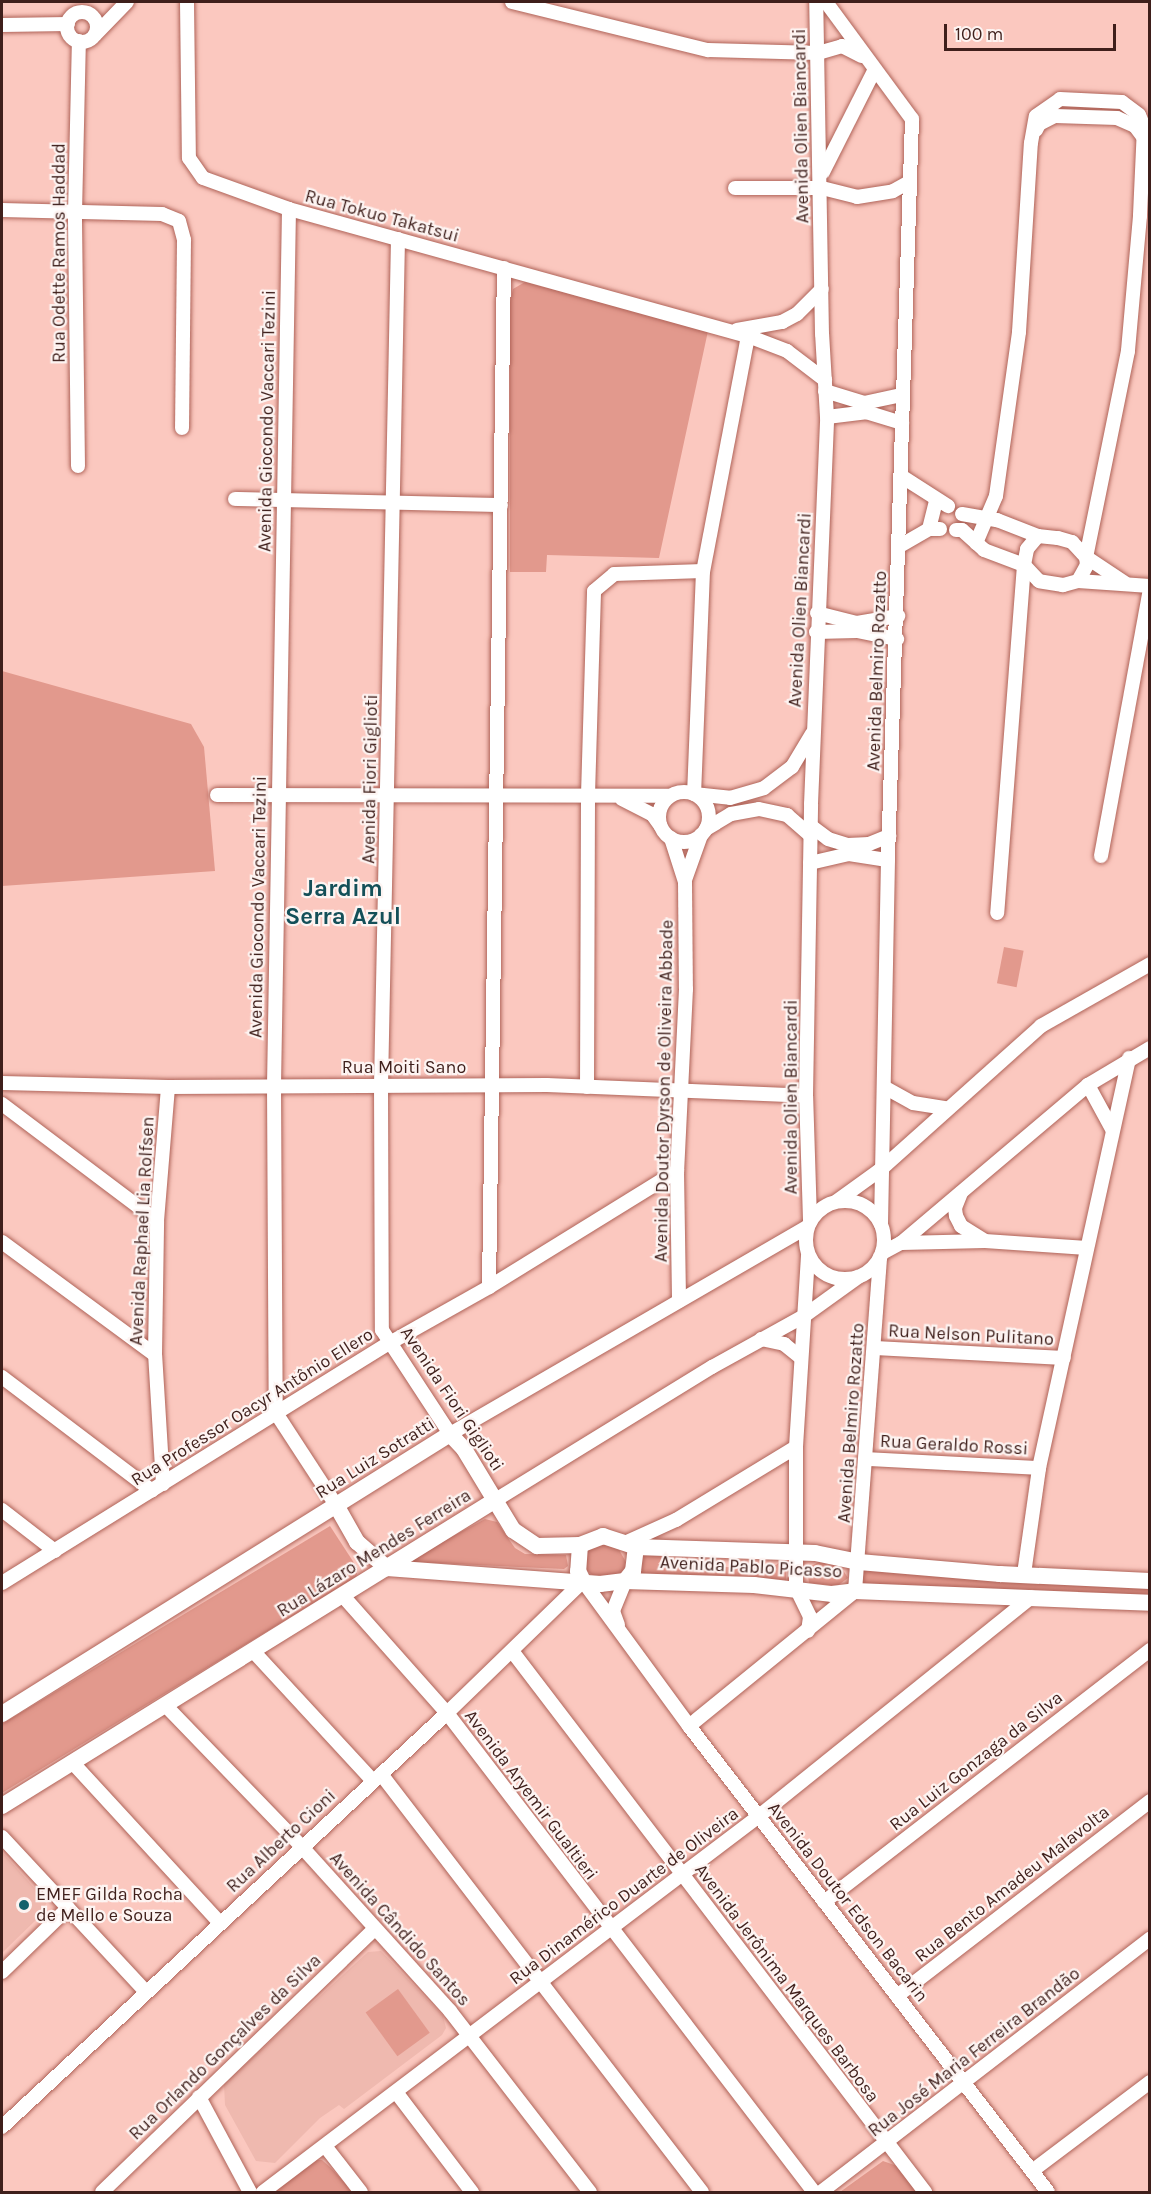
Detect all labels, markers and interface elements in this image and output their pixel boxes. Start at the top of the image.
scale bar [947,12,1120,50]
text: 100 m [955,23,1003,45]
street label: Avenida Olien Biancardi [789,28,813,224]
street label: Rua Odette Ramos Haddad [48,143,70,363]
street label: Rua Tokuo Takatsui [303,185,461,247]
street label: Avenida Giocondo Vaccari Tezini [254,290,280,552]
street label: Avenida Olien Biancardi [784,512,816,708]
street label: Avenida Belmiro Rozatto [863,571,891,771]
street label: Avenida Fiori Giglioti [358,694,382,864]
street label: Avenida Giocondo Vaccari Tezini [245,776,271,1038]
district label: Jardim Serra Azul [285,875,401,931]
street label: Avenida Doutor Dyrson de Oliveira Abbade [650,920,678,1262]
street label: Avenida Olien Biancardi [780,1000,802,1194]
street label: Rua Moiti Sano [342,1056,466,1078]
street label: Avenida Raphael Lia Rolfsen [125,1116,159,1346]
street label: Rua Nelson Pulitano [888,1320,1054,1350]
street label: Avenida Belmiro Rozatto [833,1322,869,1524]
street label: Rua Professor Oacyr Antônio Ellero [127,1323,377,1491]
street label: Avenida Fiori Giglioti [396,1323,508,1475]
street label: Rua Luiz Sotratti [311,1413,439,1503]
street label: Rua Geraldo Rossi [879,1430,1029,1460]
street label: Rua Lázaro Mendes Ferreira [273,1484,475,1622]
street label: Avenida Pablo Picasso [659,1551,843,1583]
street label: Rua Luiz Gonzaga da Silva [885,1687,1067,1835]
street label: Avenida Aryemir Gualtieri [460,1706,602,1884]
street label: Rua Alberto Cioni [222,1785,340,1897]
street label: Avenida Doutor Edson Bacarin [763,1798,933,2006]
street label: Rua Bento Amadeu Malavolta [910,1801,1114,1967]
street label: Rua Dinamérico Duarte de Oliveira [505,1803,743,1989]
street label: Avenida Cândido Santos [325,1848,475,2010]
street label: Avenida Jerônima Marques Barbosa [690,1860,884,2106]
place label: EMEF Gilda Rocha de Mello e Souza [36,1884,183,1926]
marker: EMEF Gilda Rocha de Mello e Souza [17,1898,31,1912]
street label: Rua Orlando Gonçalves da Silva [125,1949,325,2145]
street label: Rua José Maria Ferreira Brandão [864,1963,1084,2141]

